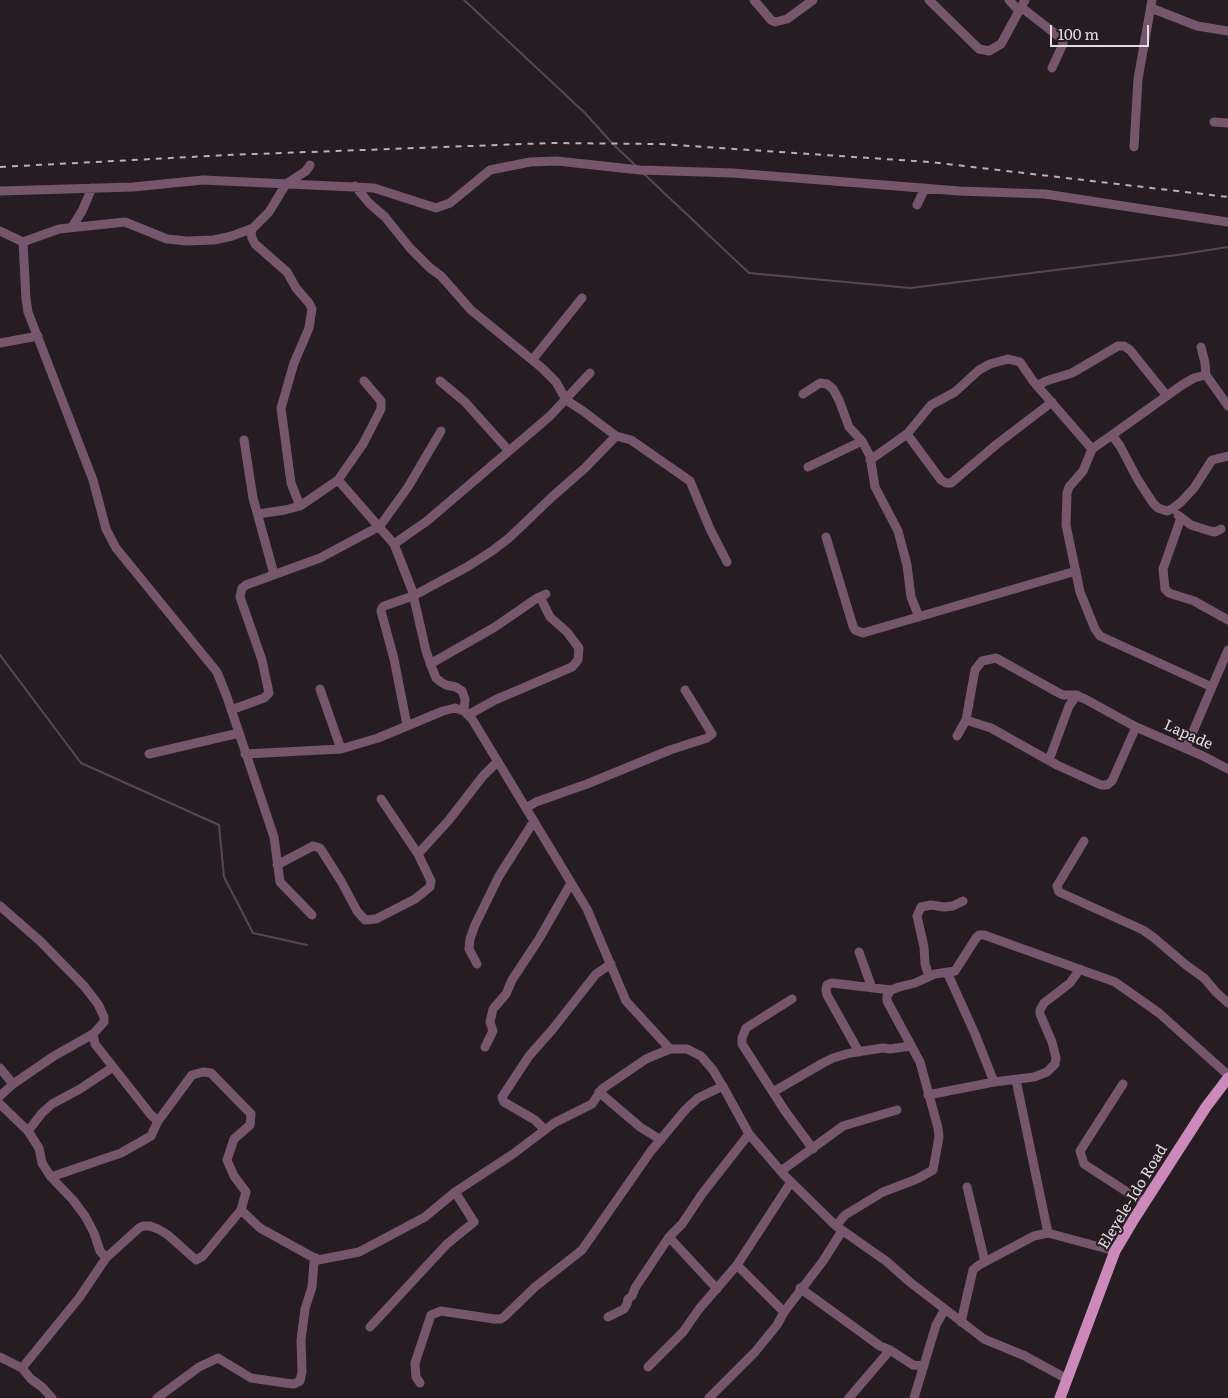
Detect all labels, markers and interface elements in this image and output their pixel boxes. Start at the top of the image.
scale bar [1053,15,1152,47]
text: 100 m [1058,22,1099,45]
street label: Lapade [1161,716,1215,754]
street label: Eleyele-Ido Road [1095,1141,1171,1253]

